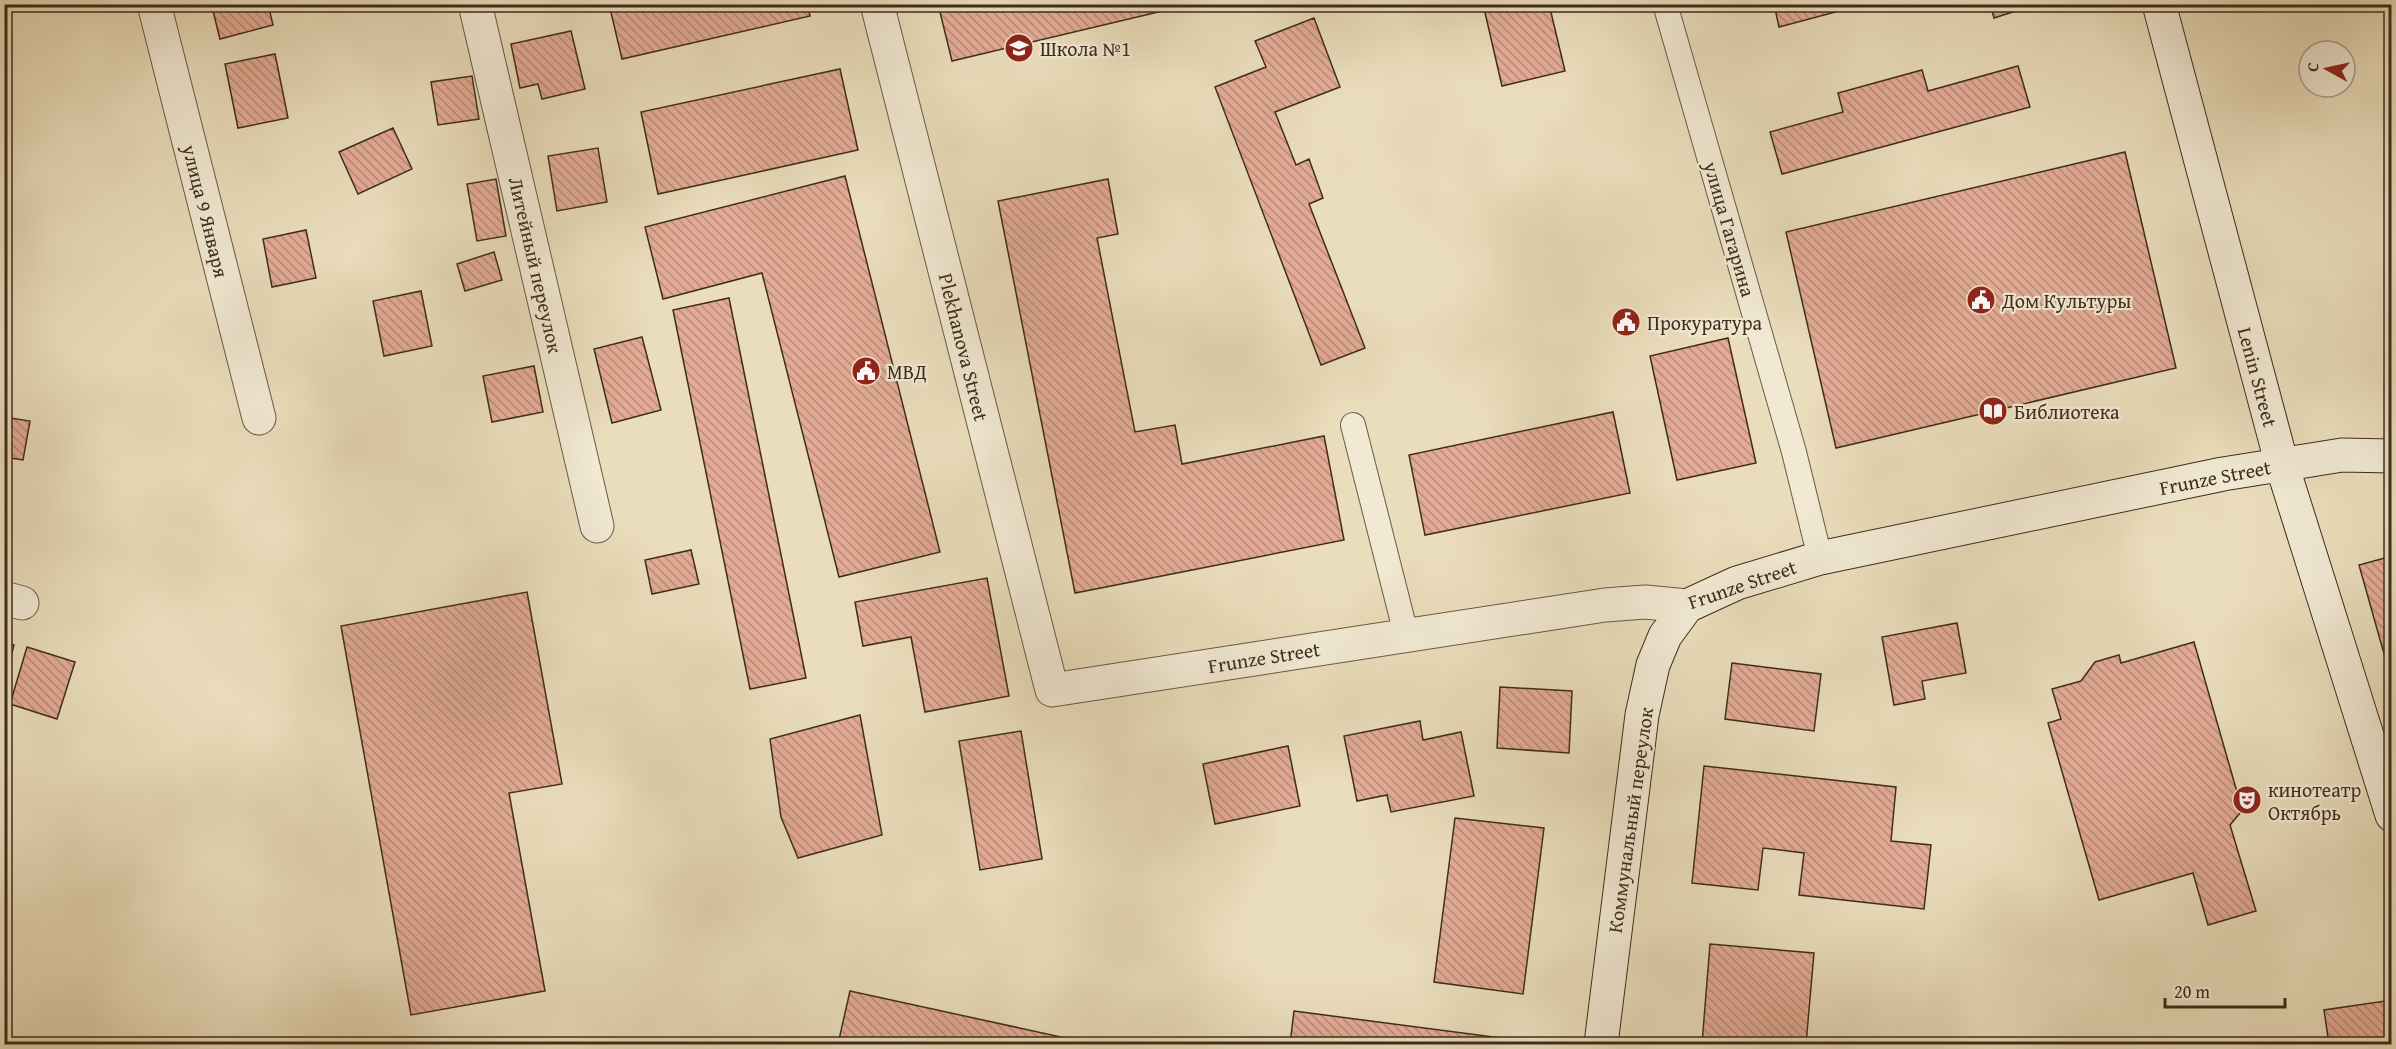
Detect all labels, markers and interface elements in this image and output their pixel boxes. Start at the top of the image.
school or university icon: Школа №1 [1003,32,1035,64]
place label: Школа №1 [1040,34,1131,63]
north arrow [2297,39,2357,99]
text: С [2300,61,2325,73]
street label: улица 9 Января [175,141,237,280]
street label: улица Гагарина [1697,157,1763,300]
street label: Литейный переулок [502,174,571,357]
street label: Plekhanova Street [932,270,996,424]
public building icon: Дом Культуры [1965,284,1997,316]
place label: Дом Культуры [2001,286,2131,315]
public building icon: Прокуратура [1610,306,1642,338]
place label: Прокуратура [1647,308,1762,337]
street label: Lenin Street [2231,324,2285,430]
public building icon: МВД [850,355,882,387]
place label: МВД [887,357,927,386]
library icon: Библиотека [1977,395,2009,427]
place label: Библиотека [2014,397,2120,426]
street label: Frunze Street [2157,452,2273,502]
street label: Frunze Street [1684,552,1800,616]
street label: Frunze Street [1206,634,1322,680]
street label: Коммунальный переулок [1600,705,1660,935]
place label: кинотеатр Октябрь [2268,775,2361,827]
theatre icon: кинотеатр Октябрь [2231,784,2263,816]
scale bar [2165,971,2285,1009]
text: 20 m [2174,978,2210,1005]

